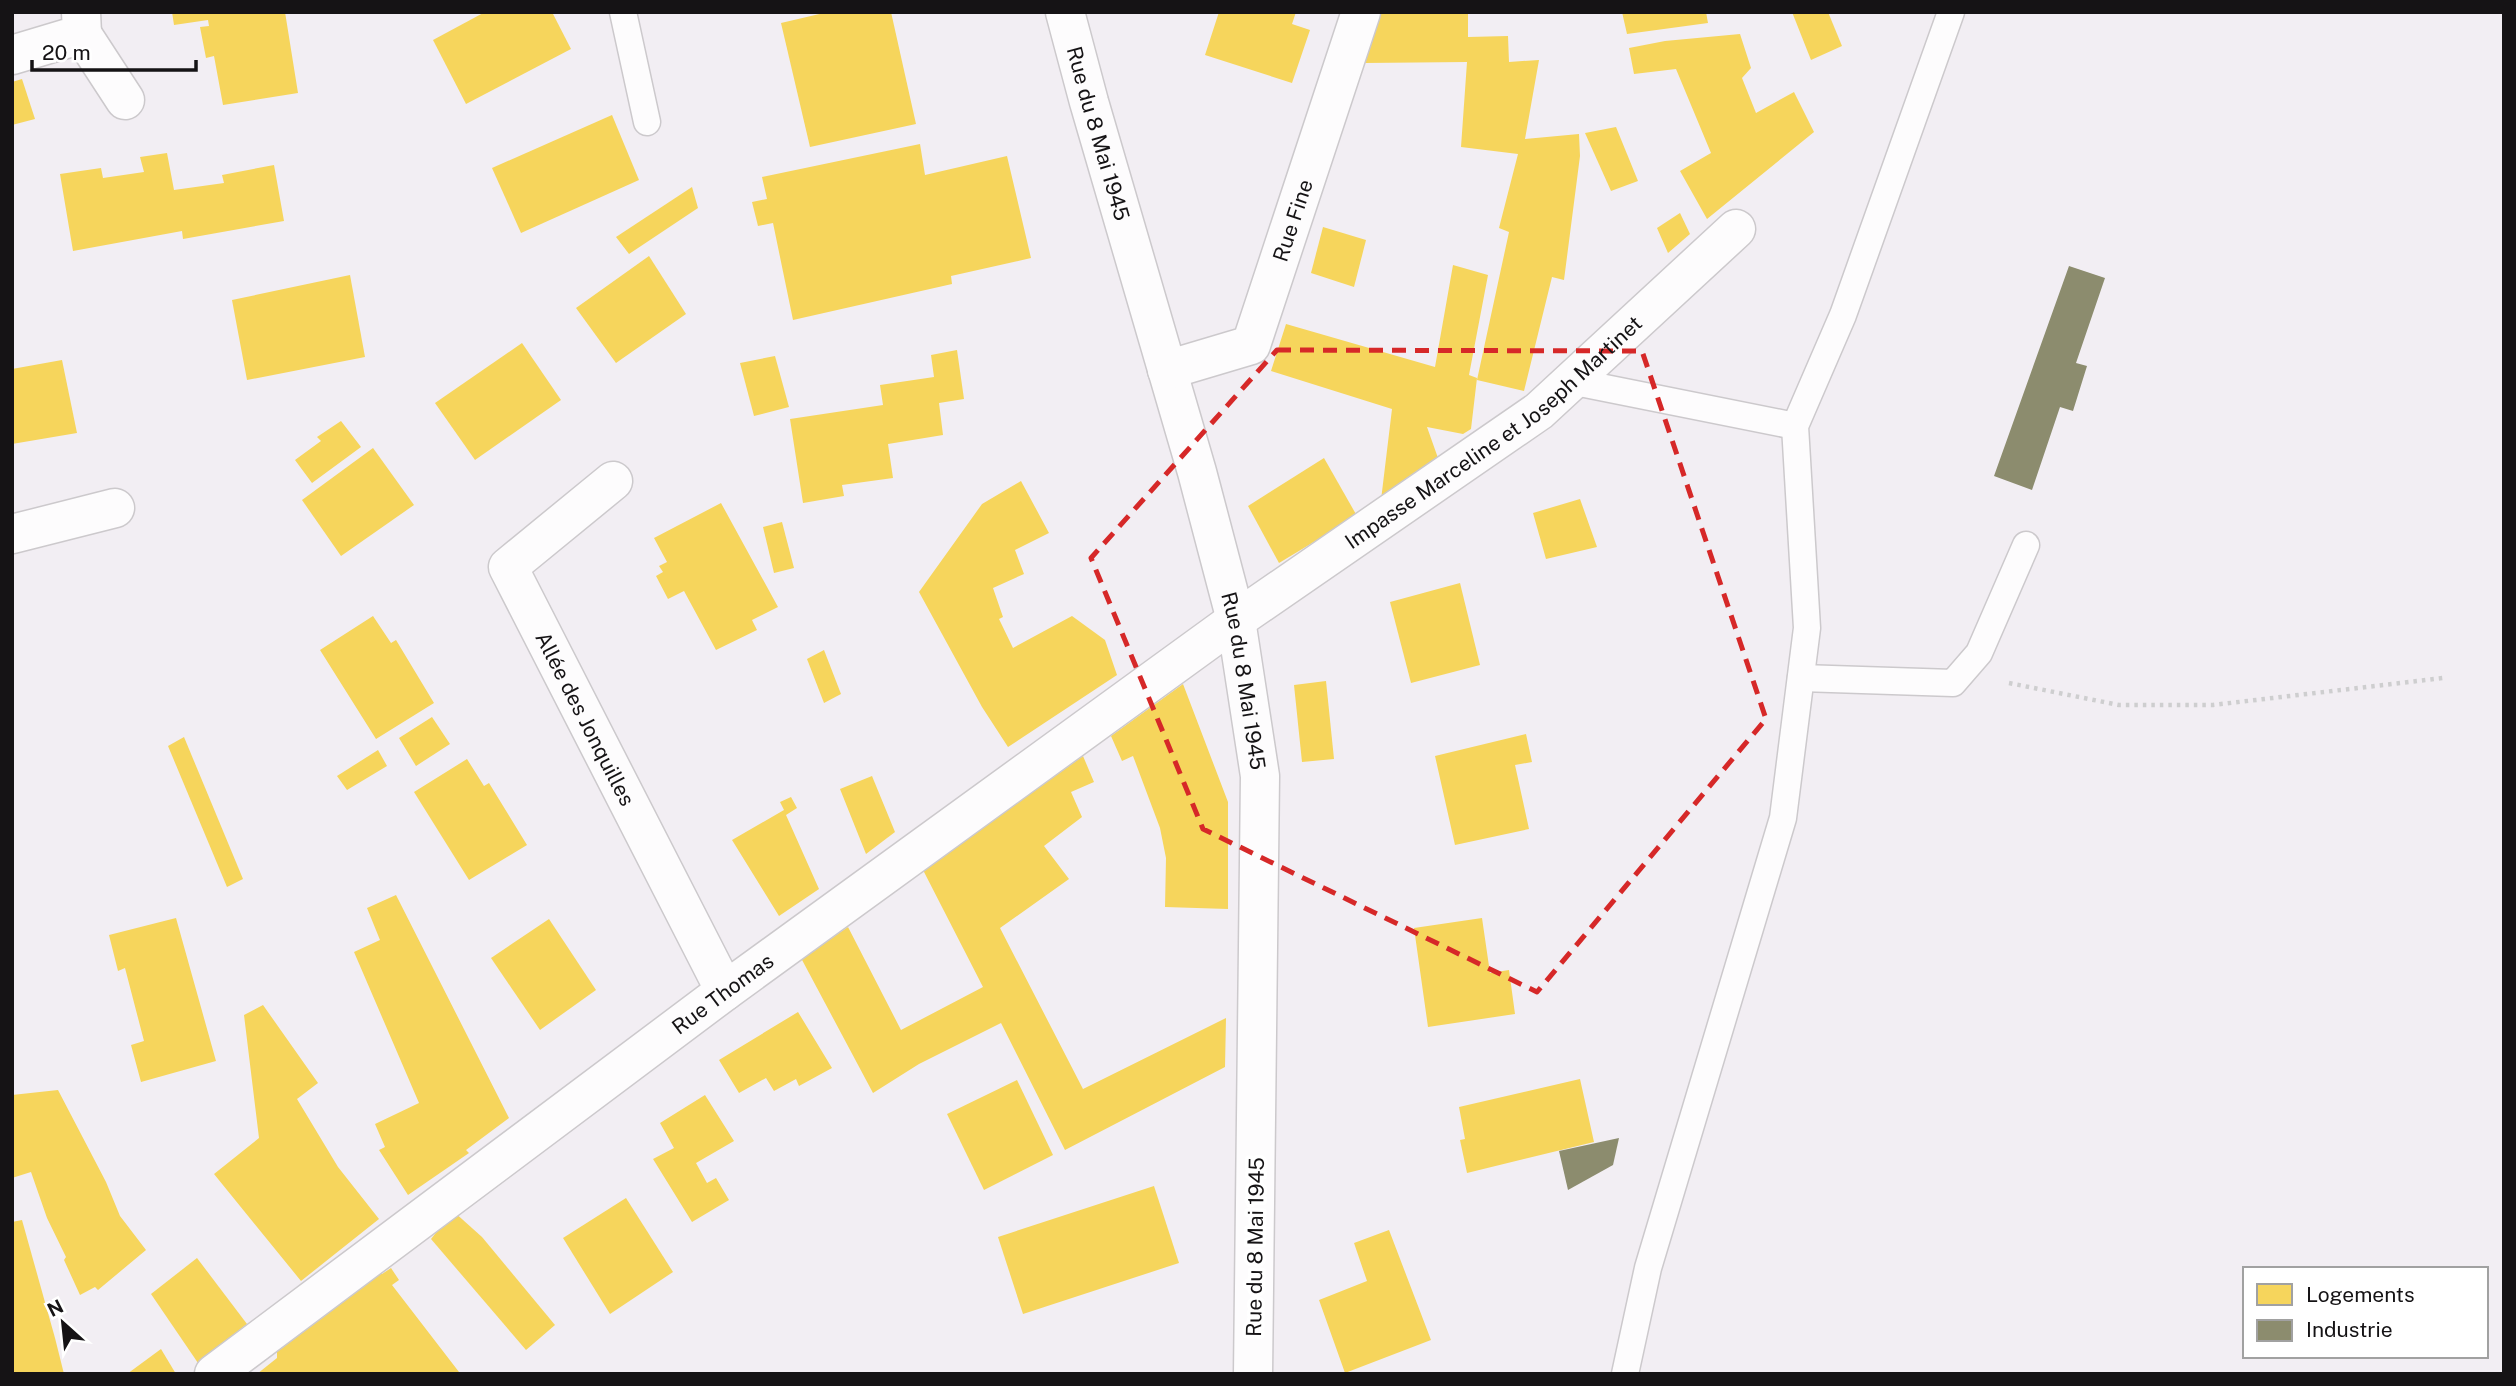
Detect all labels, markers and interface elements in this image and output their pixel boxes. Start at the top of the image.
scale bar [32,28,196,72]
text: 20 m [42,40,91,65]
street label: Rue du 8 Mai 1945 [1062,44,1135,223]
street label: Rue Fine [1267,176,1317,265]
street label: Impasse Marceline et Joseph Martinet [1340,310,1647,554]
street label: Rue du 8 Mai 1945 [1217,589,1271,772]
street label: Allée des Jonquilles [531,627,640,810]
street label: Rue Thomas [667,948,778,1039]
street label: Rue du 8 Mai 1945 [1241,1157,1269,1337]
legend [2243,1267,2488,1358]
text: Logements [2306,1282,2415,1307]
north arrow [28,1288,98,1358]
text: N [44,1295,67,1321]
text: Industrie [2306,1317,2393,1342]

